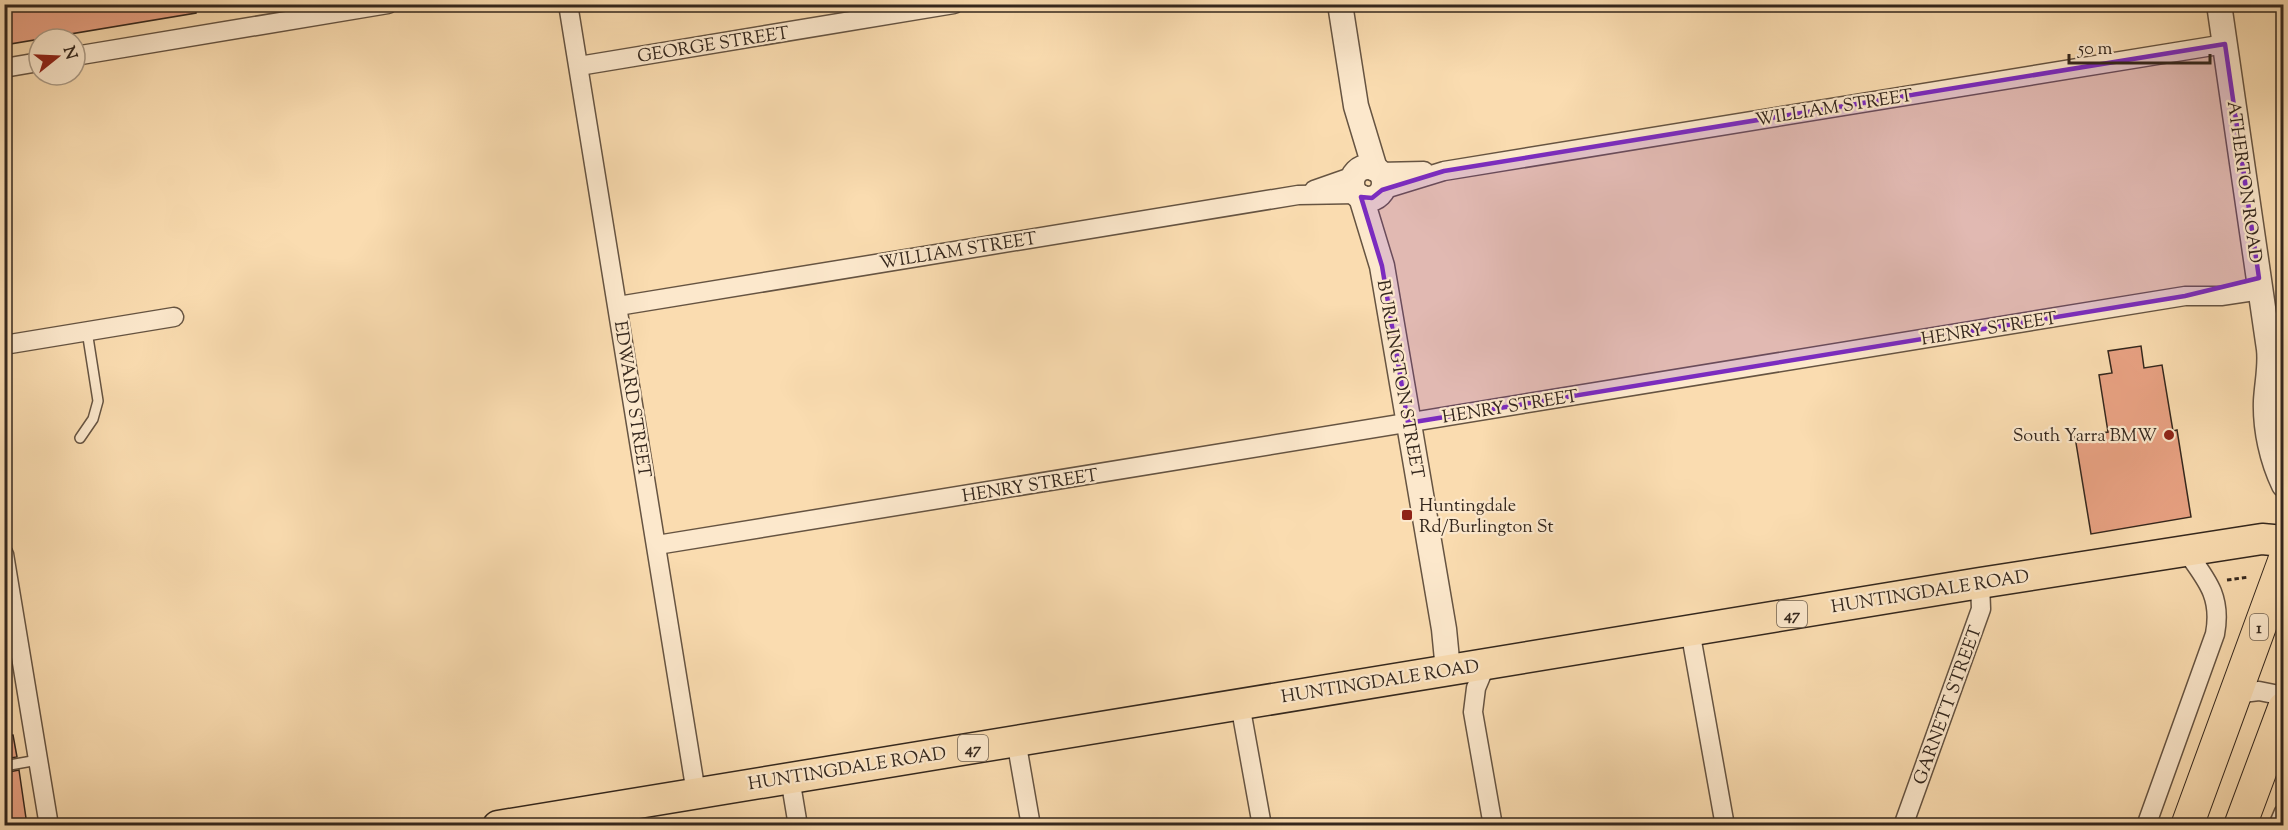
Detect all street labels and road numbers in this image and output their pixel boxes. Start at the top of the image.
street label: GEORGE STREET [635,21,791,71]
street label: WILLIAM STREET [1754,84,1915,134]
street label: ATHERTON ROAD [2219,99,2267,265]
street label: WILLIAM STREET [878,227,1039,277]
street label: BURLINGTON STREET [1369,278,1429,481]
street label: HENRY STREET [1919,306,2060,354]
street label: EDWARD STREET [606,319,656,480]
street label: HENRY STREET [1440,384,1581,432]
street label: HENRY STREET [960,463,1101,511]
street label: HUNTINGDALE ROAD [1829,564,2031,621]
road number: 47 [1777,601,1807,627]
road number: 1 [2250,614,2268,640]
street label: GARNETT STREET [1908,622,1990,789]
street label: HUNTINGDALE ROAD [1279,654,1481,711]
road number: 47 [958,735,988,761]
street label: HUNTINGDALE ROAD [746,741,948,798]

